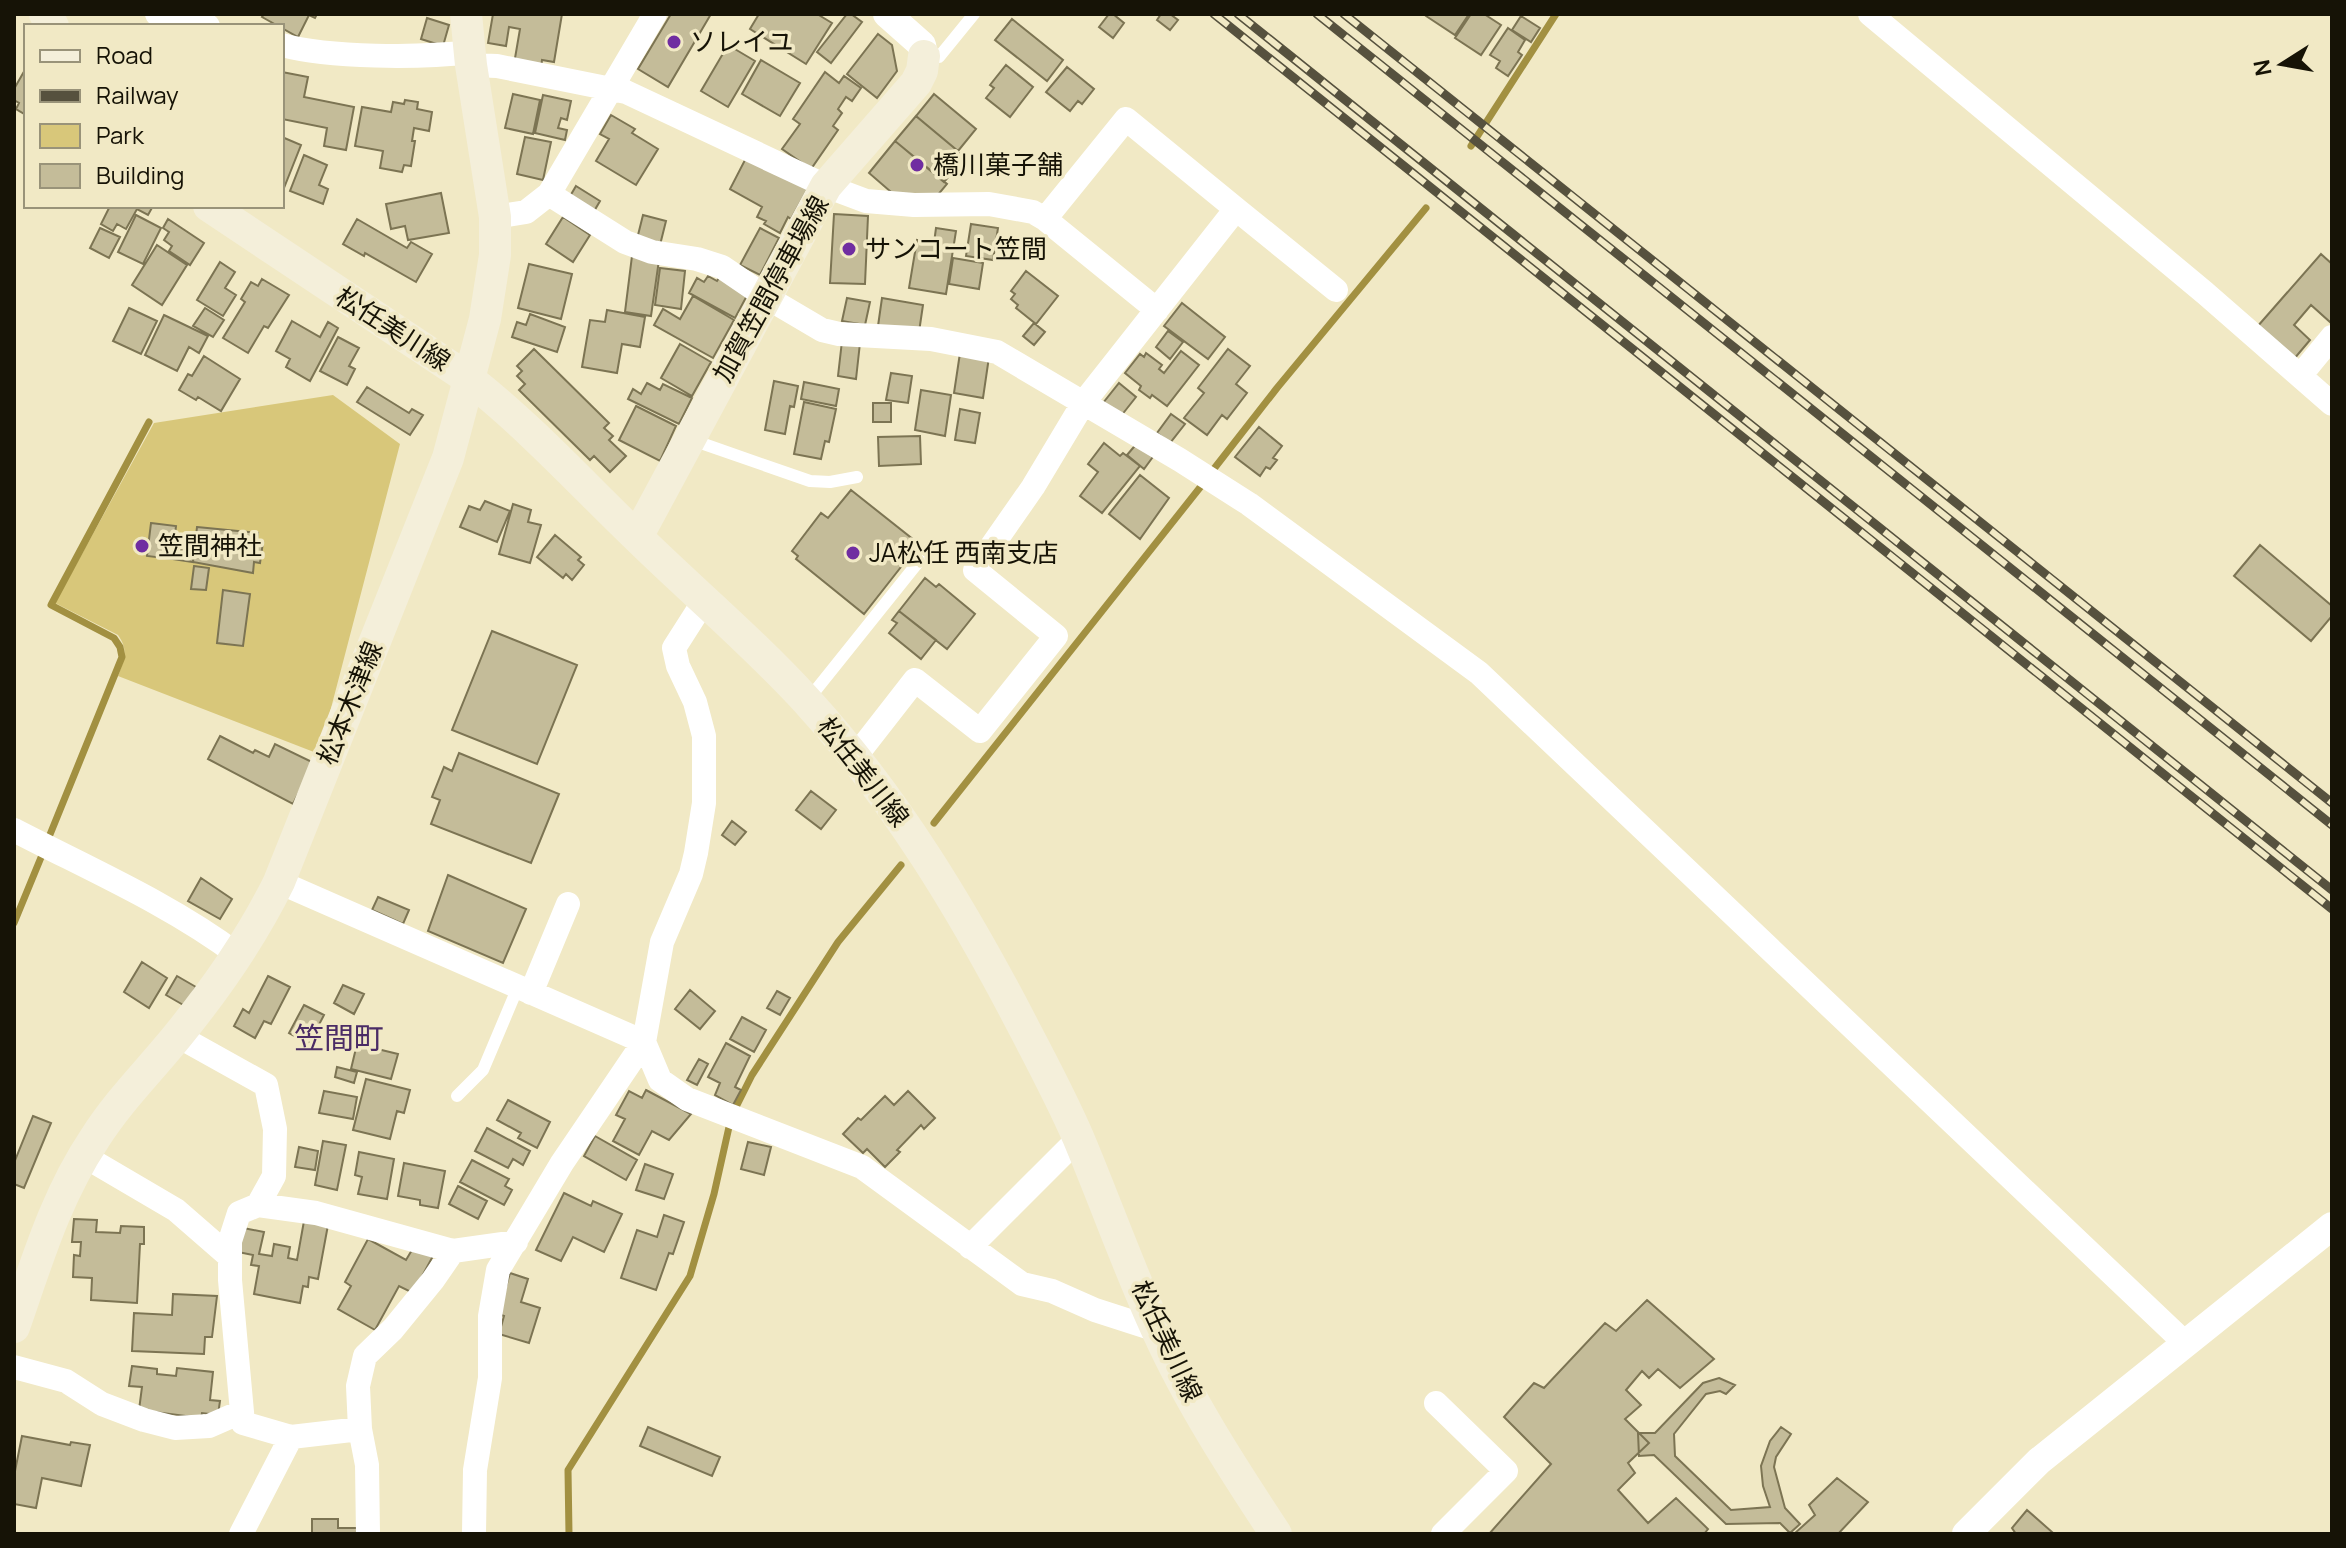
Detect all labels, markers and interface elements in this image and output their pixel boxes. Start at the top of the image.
place label: ソレイユ [690,23,793,59]
legend [24,24,284,208]
north arrow [2242,24,2322,104]
marker: ソレイユ [665,33,683,51]
text: Road [96,38,153,71]
text: N [2246,57,2279,78]
text: Railway [96,78,179,111]
text: Park [96,118,145,151]
place label: 橋川菓子舗 [933,146,1063,182]
marker: 橋川菓子舗 [908,156,926,174]
text: Building [96,158,184,191]
street label: 加賀笠間停車場線 [704,189,836,388]
place label: サンコート笠間 [865,230,1047,266]
marker: サンコート笠間 [840,240,858,258]
street label: 松任美川線 [329,278,458,379]
place label: 笠間神社 [158,527,262,563]
place label: JA松任 西南支店 [869,534,1058,570]
marker: 笠間神社 [133,537,151,555]
marker: JA松任 西南支店 [844,544,862,562]
street label: 松本木津線 [308,636,390,770]
street label: 松任美川線 [810,709,918,834]
district label: 笠間町 [294,1017,384,1058]
street label: 松任美川線 [1124,1274,1212,1407]

